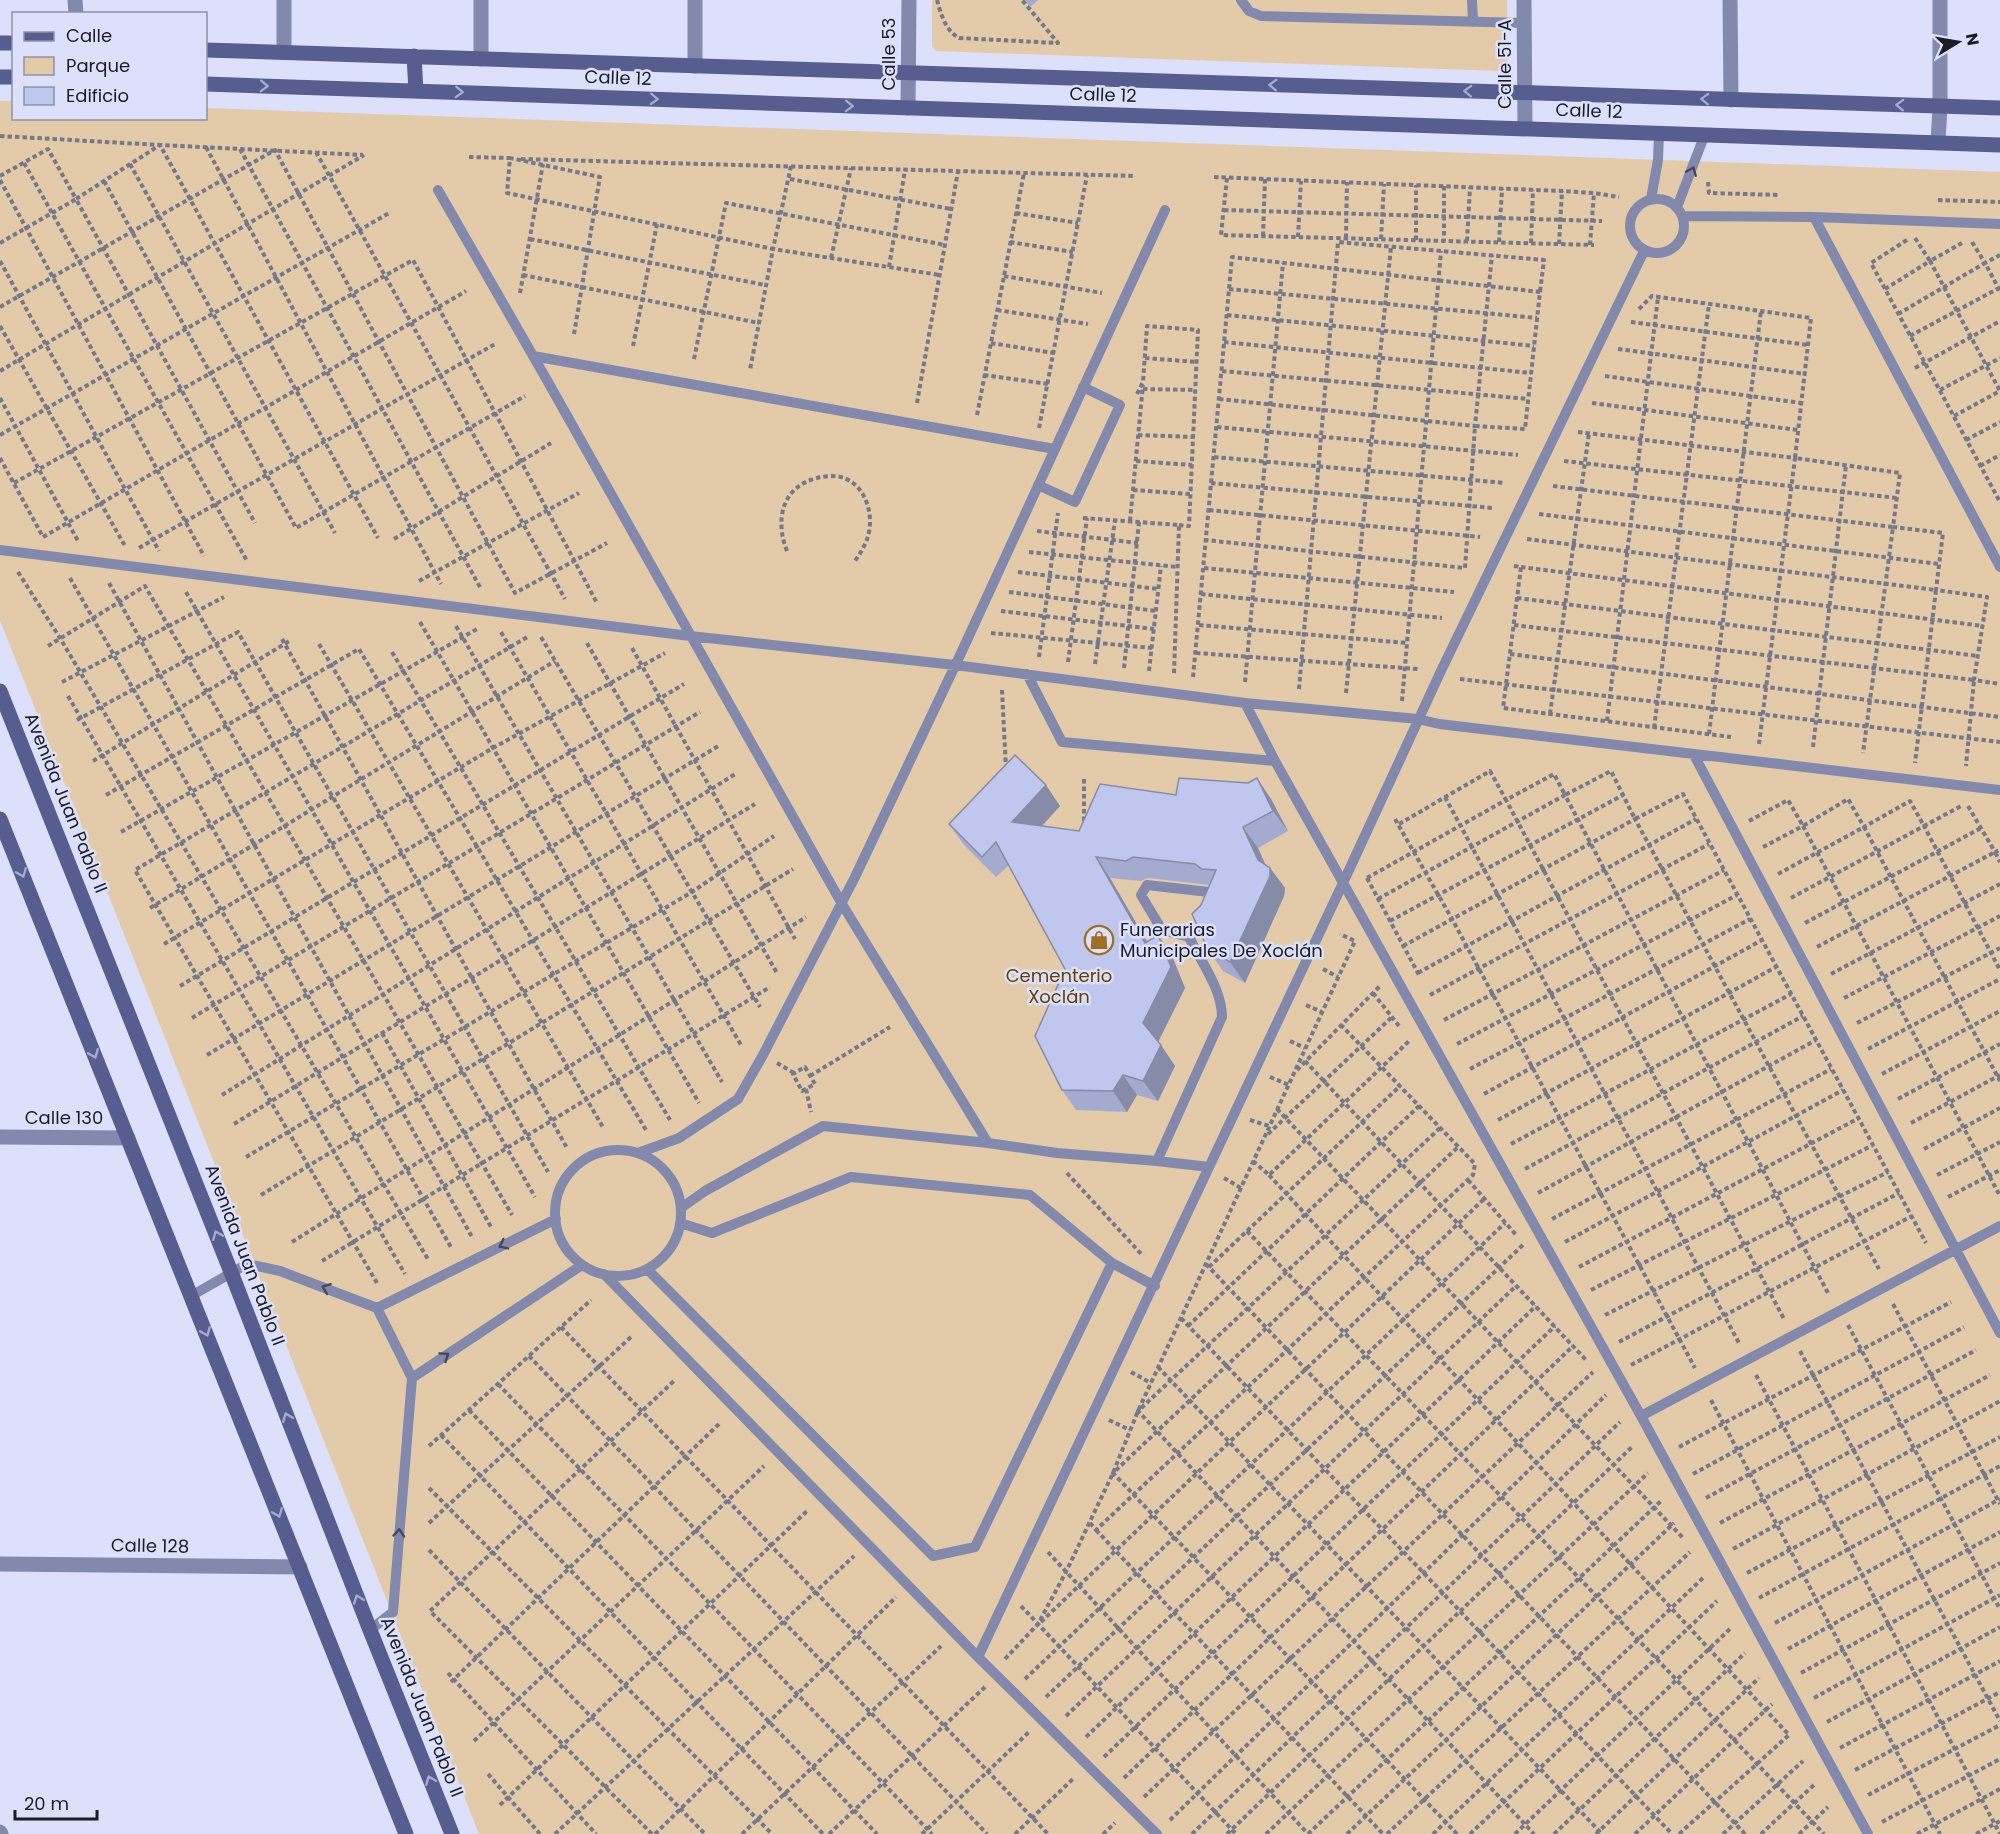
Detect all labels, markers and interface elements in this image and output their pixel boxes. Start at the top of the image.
legend [12,12,207,120]
north arrow [1928,12,1988,72]
street label: Calle 53 [876,18,901,90]
street label: Calle 51-A [1492,19,1517,109]
text: Calle [66,23,112,48]
text: N [1960,31,1985,47]
text: Parque [66,53,130,78]
street label: Calle 12 [584,64,652,91]
one-way arrow [1268,78,1277,91]
one-way arrow [259,79,268,92]
street label: Calle 12 [1069,81,1137,108]
text: Edificio [66,83,129,108]
one-way arrow [1463,85,1472,97]
one-way arrow [454,86,463,99]
one-way arrow [1700,92,1709,105]
one-way arrow [649,93,658,105]
street label: Calle 12 [1555,97,1623,124]
one-way arrow [844,99,853,112]
one-way arrow [1895,99,1904,112]
one-way arrow [1685,166,1697,177]
street label: Avenida Juan Pablo II [19,709,114,897]
one-way arrow [15,867,27,878]
place label: Funerarias Municipales De Xoclán [1120,917,1323,963]
shop icon: Funerarias Municipales De Xoclán [1083,924,1115,956]
park label: Cementerio Xoclán [1006,963,1112,1009]
one-way arrow [87,1048,99,1059]
street label: Calle 130 [25,1105,103,1130]
street label: Avenida Juan Pablo II [199,1161,292,1349]
one-way arrow [212,1230,224,1241]
one-way arrow [499,1238,510,1249]
one-way arrow [321,1283,332,1295]
one-way arrow [199,1326,211,1337]
one-way arrow [438,1352,449,1363]
one-way arrow [282,1412,295,1423]
one-way arrow [271,1507,283,1518]
one-way arrow [393,1528,406,1537]
street label: Calle 128 [111,1532,189,1559]
one-way arrow [352,1594,365,1604]
street label: Avenida Juan Pablo II [375,1613,470,1801]
one-way arrow [425,1775,437,1786]
scale bar [15,1783,98,1821]
text: 20 m [24,1791,69,1816]

